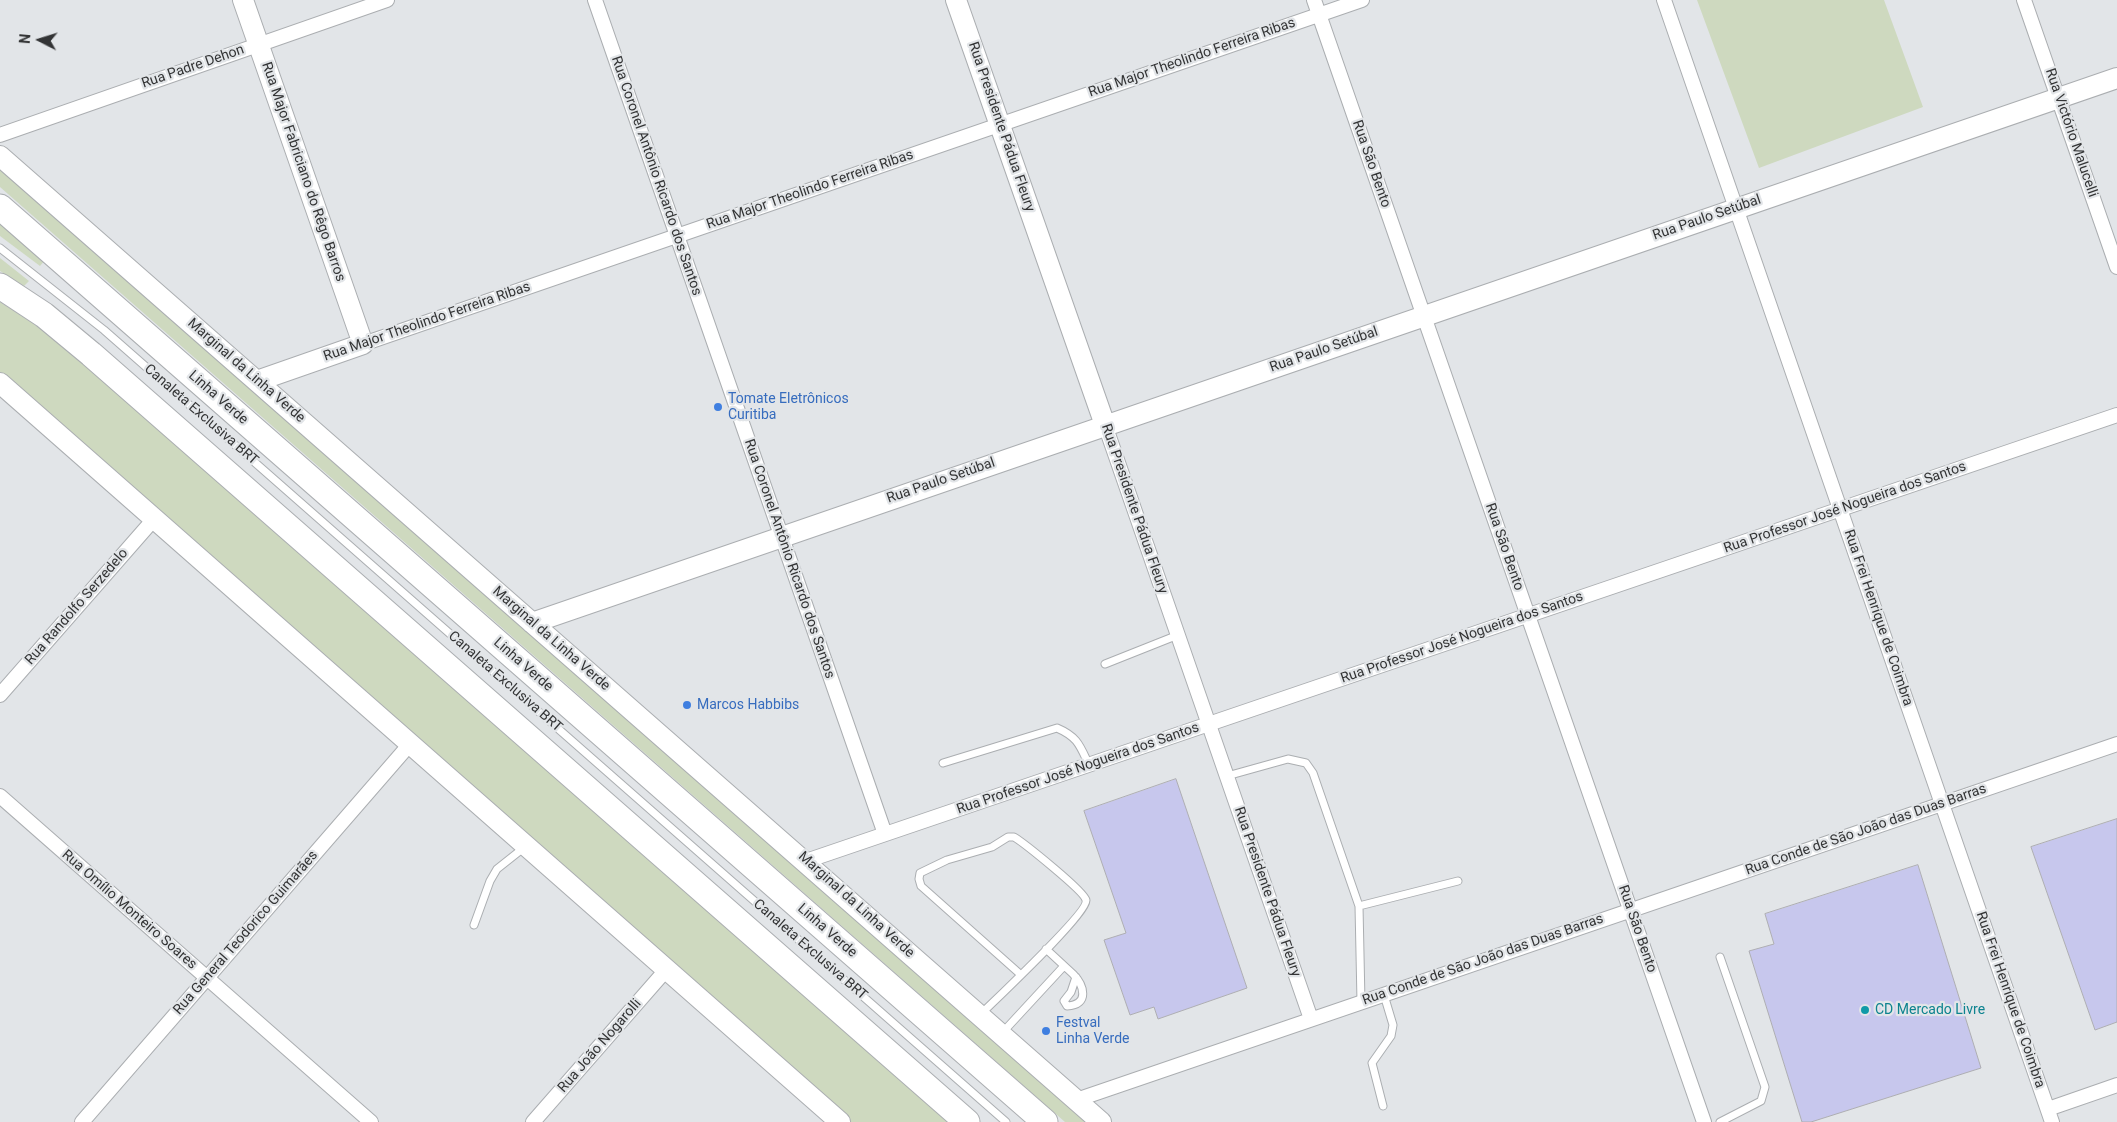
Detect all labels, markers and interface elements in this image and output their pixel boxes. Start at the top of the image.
north arrow [15,15,65,65]
street label: Rua Major Theolindo Ferreira Ribas [1086,15,1298,101]
text: N [17,33,33,44]
street label: Rua Presidente Pádua Fleury [964,40,1038,214]
street label: Rua Padre Dehon [140,42,246,92]
street label: Rua Coronel Antônio Ricardo dos Santos [607,54,705,298]
street label: Rua Major Fabriciano do Rêgo Barros [257,60,349,284]
street label: Rua Victório Malucelli [2041,66,2101,200]
street label: Rua São Bento [1348,118,1394,210]
street label: Rua Major Theolindo Ferreira Ribas [704,147,916,233]
street label: Rua Paulo Setúbal [1651,192,1763,244]
street label: Rua Major Theolindo Ferreira Ribas [321,279,533,365]
street label: Marginal da Linha Verde [184,315,308,427]
street label: Rua Paulo Setúbal [1268,324,1380,376]
street label: Canaleta Exclusiva BRT [141,361,261,469]
street label: Linha Verde [185,368,251,428]
place label: Tomate Eletrônicos Curitiba [728,391,849,424]
marker: Tomate Eletrônicos Curitiba [712,401,724,413]
street label: Rua Presidente Pádua Fleury [1097,422,1171,596]
street label: Rua Coronel Antônio Ricardo dos Santos [740,437,838,681]
street label: Rua Paulo Setúbal [885,455,997,507]
street label: Rua Professor José Nogueira dos Santos [1722,458,1968,558]
street label: Rua São Bento [1481,501,1527,593]
street label: Rua Frei Henrique de Coimbra [1840,528,1916,708]
street label: Rua Randolfo Serzedelo [22,545,132,669]
street label: Marginal da Linha Verde [489,583,613,695]
street label: Rua Professor José Nogueira dos Santos [1339,588,1585,688]
street label: Canaleta Exclusiva BRT [445,628,565,736]
street label: Linha Verde [490,635,556,695]
place label: Marcos Habbibs [697,697,799,713]
marker: Marcos Habbibs [681,699,693,711]
street label: Rua Professor José Nogueira dos Santos [955,719,1201,819]
street label: Rua Conde de São João das Duas Barras [1743,781,1989,879]
street label: Rua Presidente Pádua Fleury [1230,805,1304,979]
street label: Rua Omílio Monteiro Soares [58,847,200,973]
street label: Rua General Teodorico Guimarães [170,848,322,1018]
street label: Marginal da Linha Verde [795,848,917,962]
street label: Rua São Bento [1614,883,1660,975]
street label: Canaleta Exclusiva BRT [750,896,870,1004]
street label: Linha Verde [794,901,860,961]
street label: Rua Frei Henrique de Coimbra [1972,910,2048,1090]
street label: Rua Conde de São João das Duas Barras [1360,911,1606,1009]
street label: Rua João Nogarolli [555,996,645,1096]
place label: CD Mercado Livre [1875,1002,1985,1018]
marker: CD Mercado Livre [1859,1004,1871,1016]
place label: Festval Linha Verde [1056,1015,1129,1048]
marker: Festval Linha Verde [1040,1025,1052,1037]

